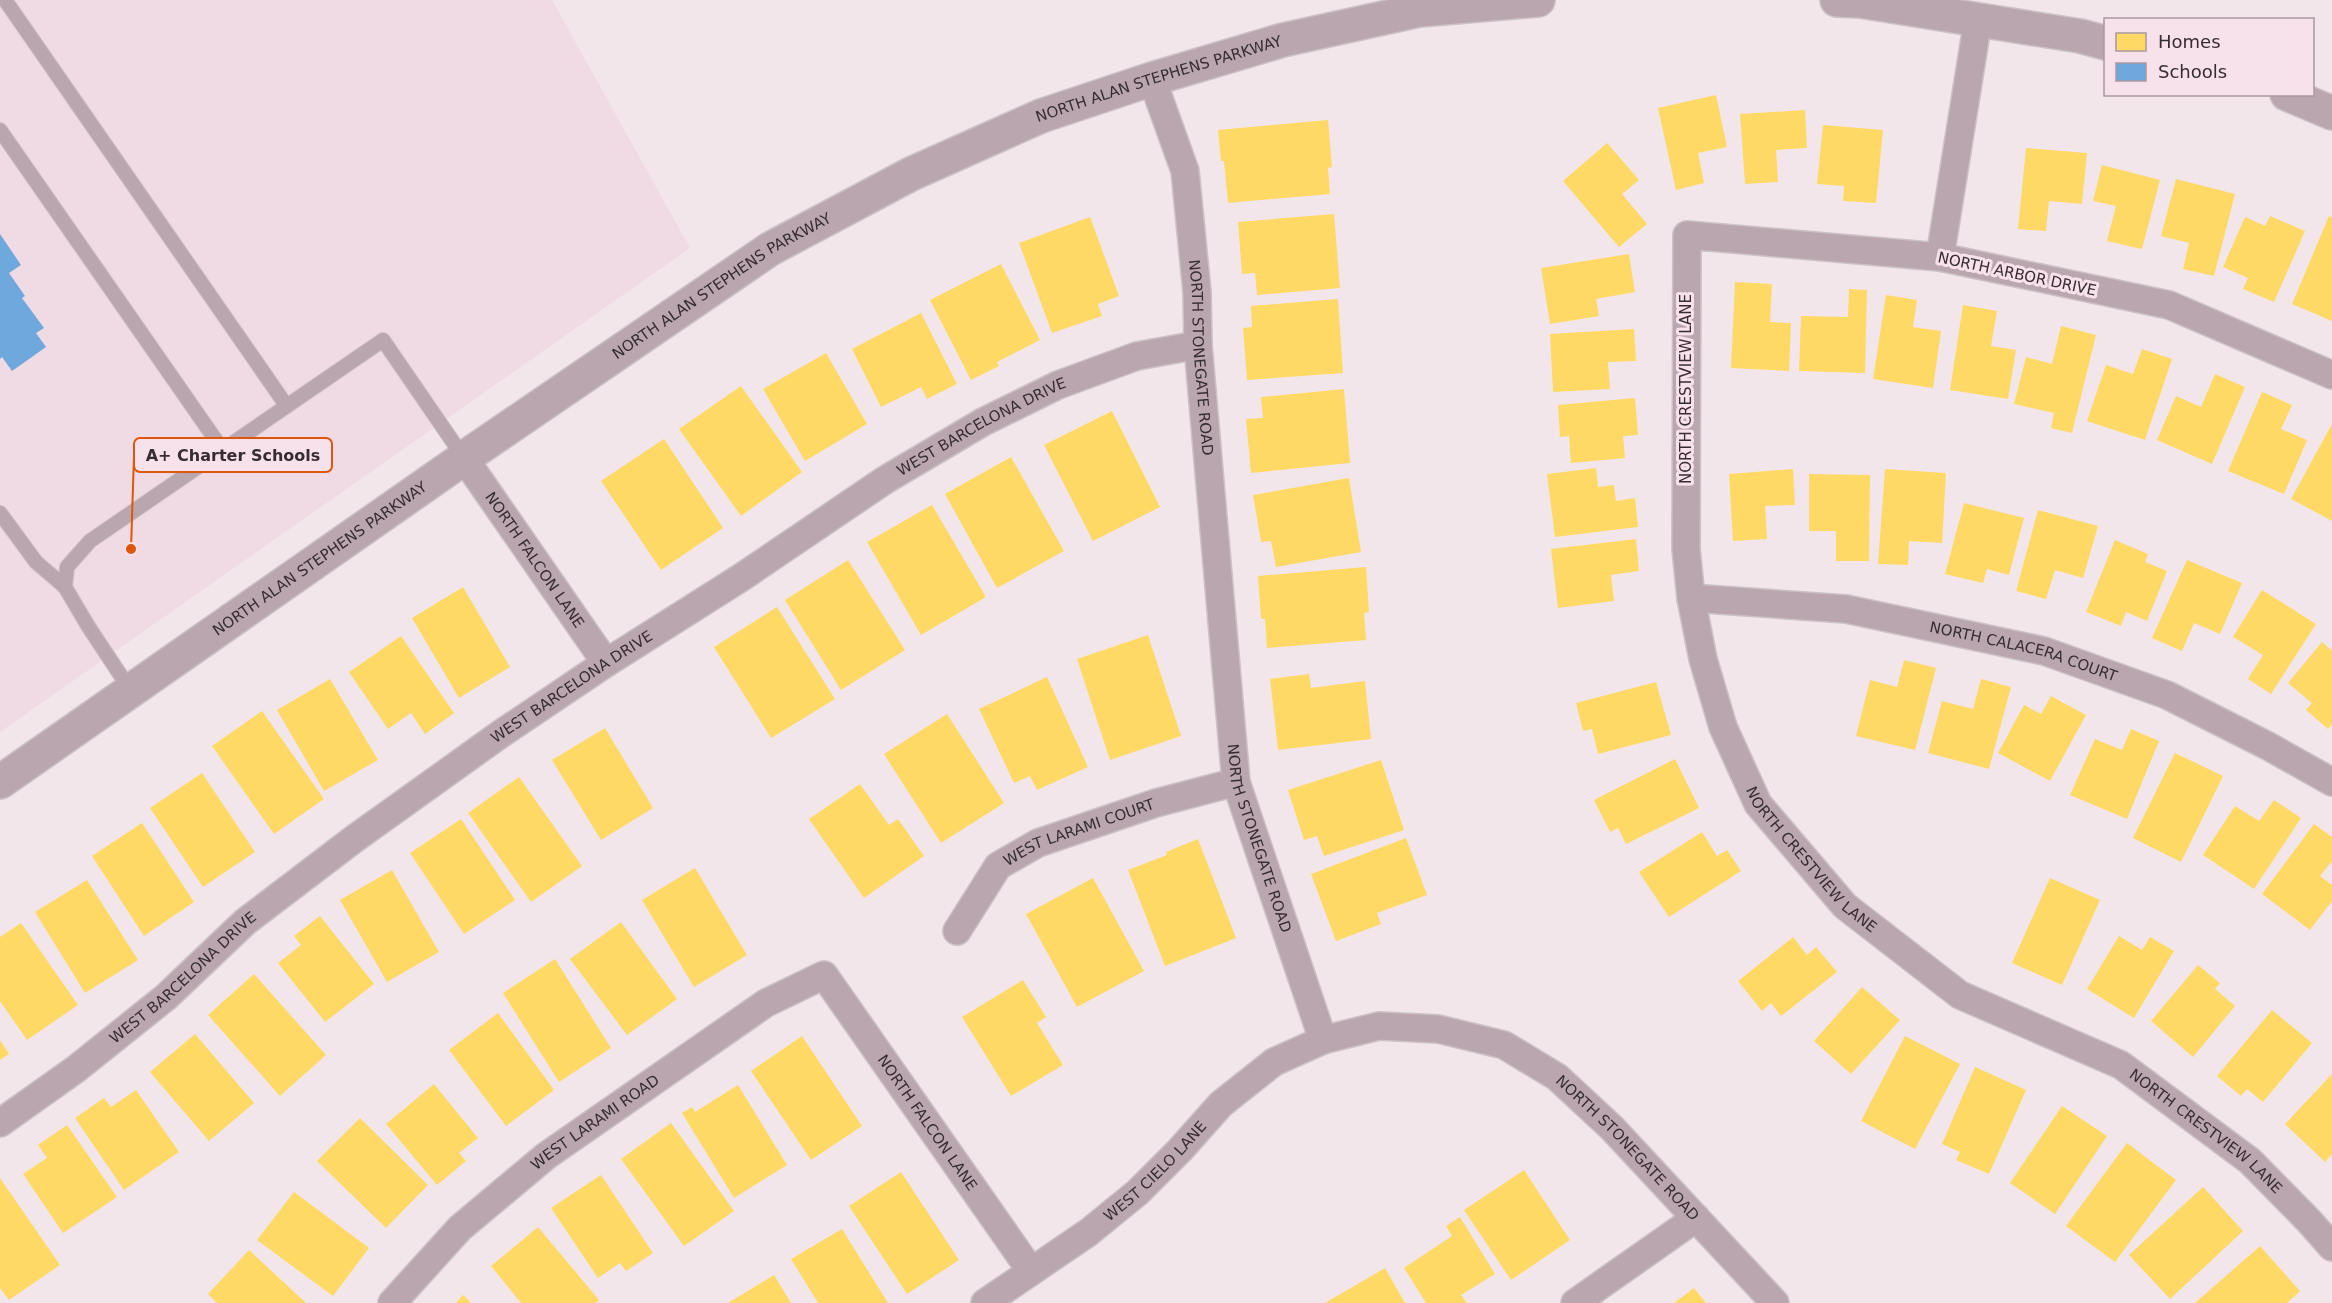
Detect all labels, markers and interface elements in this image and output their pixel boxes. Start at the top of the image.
legend [2104,18,2314,96]
text: Homes [2158,31,2221,52]
street label: NORTH ALAN STEPHENS PARKWAY [1033,32,1285,126]
text: Schools [2158,61,2227,82]
street label: NORTH ALAN STEPHENS PARKWAY [609,209,835,363]
street label: NORTH ARBOR DRIVE [1936,248,2098,300]
street label: NORTH STONEGATE ROAD [1185,259,1217,456]
street label: NORTH CRESTVIEW LANE [1677,294,1695,484]
street label: WEST BARCELONA DRIVE [894,374,1069,480]
callout: A+ Charter Schools [134,438,332,472]
text: A+ Charter Schools [146,446,320,465]
street label: NORTH ALAN STEPHENS PARKWAY [209,477,431,640]
street label: NORTH FALCON LANE [481,488,588,631]
street label: NORTH CALACERA COURT [1928,618,2120,686]
street label: WEST BARCELONA DRIVE [487,627,656,747]
street label: NORTH STONEGATE ROAD [1224,743,1295,935]
street label: NORTH CRESTVIEW LANE [1742,784,1880,936]
street label: WEST LARAMI COURT [1000,795,1158,870]
street label: WEST BARCELONA DRIVE [106,908,260,1047]
street label: NORTH FALCON LANE [874,1051,981,1194]
street label: NORTH CRESTVIEW LANE [2126,1065,2286,1197]
street label: WEST LARAMI ROAD [527,1071,663,1174]
street label: NORTH STONEGATE ROAD [1552,1072,1703,1225]
street label: WEST CIELO LANE [1100,1117,1210,1225]

